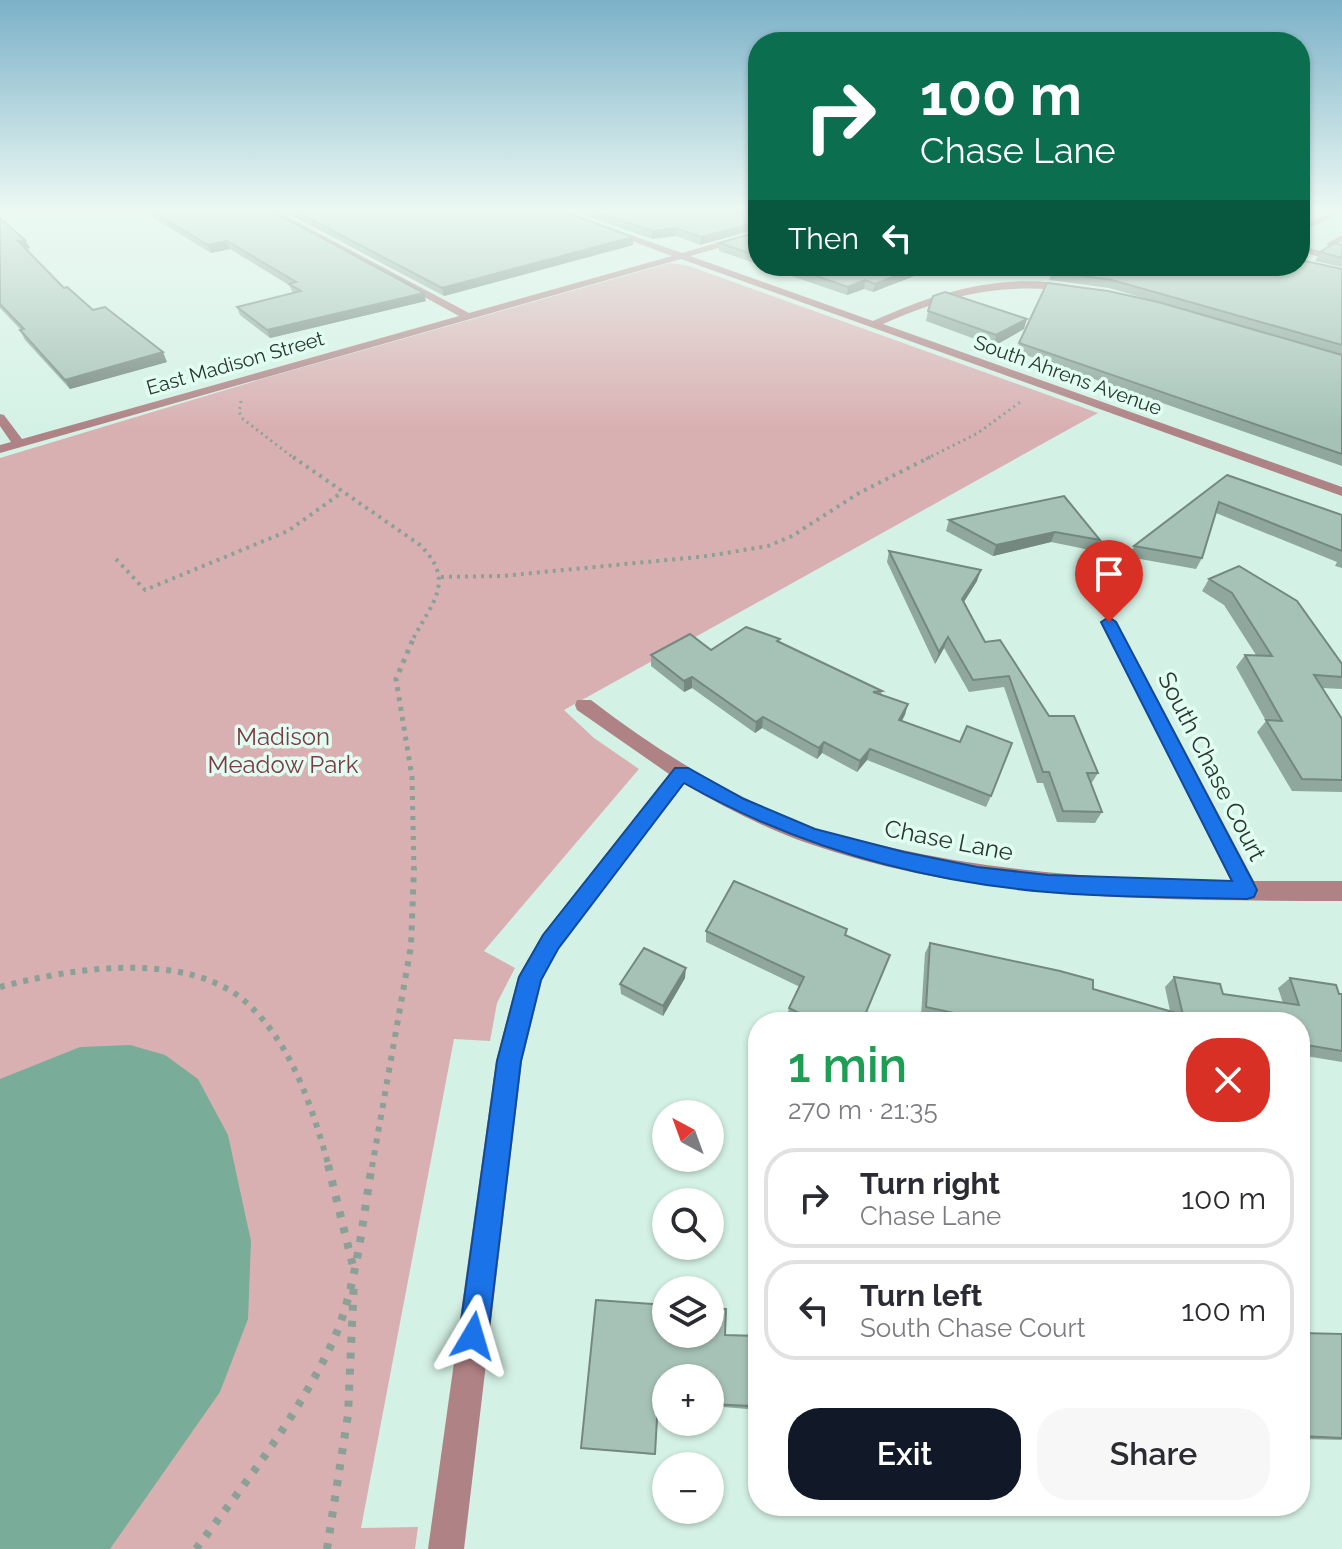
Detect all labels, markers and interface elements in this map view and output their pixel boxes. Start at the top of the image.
text: 100 m [920,62,1082,128]
icon: right [788,64,892,168]
text: Chase Lane [920,129,1116,171]
icon: left [875,216,919,260]
text: Then [788,221,859,256]
street label: East Madison Street [144,326,327,400]
street label: South Ahrens Avenue [971,330,1166,420]
pin [1075,540,1143,622]
icon: arrive [1087,552,1131,596]
street label: South Chase Court [1152,667,1272,865]
park label: Madison Meadow Park [208,722,359,779]
street label: Chase Lane [882,813,1016,867]
text: 1 min [788,1037,907,1093]
button: close [1186,1038,1270,1122]
text: 270 m · 21:35 [788,1095,938,1125]
north arrow [652,1100,724,1172]
map controls [652,1100,724,1524]
text: Turn right [860,1166,1000,1201]
icon: right [792,1176,836,1220]
text: 100 m [1181,1181,1266,1216]
button: search [652,1188,724,1260]
text: Chase Lane [860,1201,1001,1231]
button: layers [652,1276,724,1348]
text: Turn left [860,1278,982,1313]
icon: left [792,1288,836,1332]
text: 100 m [1181,1293,1266,1328]
position arrow [431,1294,515,1378]
text: South Chase Court [860,1313,1085,1343]
button: + [652,1364,724,1436]
button: Exit [788,1408,1021,1500]
button: Share [1037,1408,1270,1500]
button: − [652,1452,724,1524]

